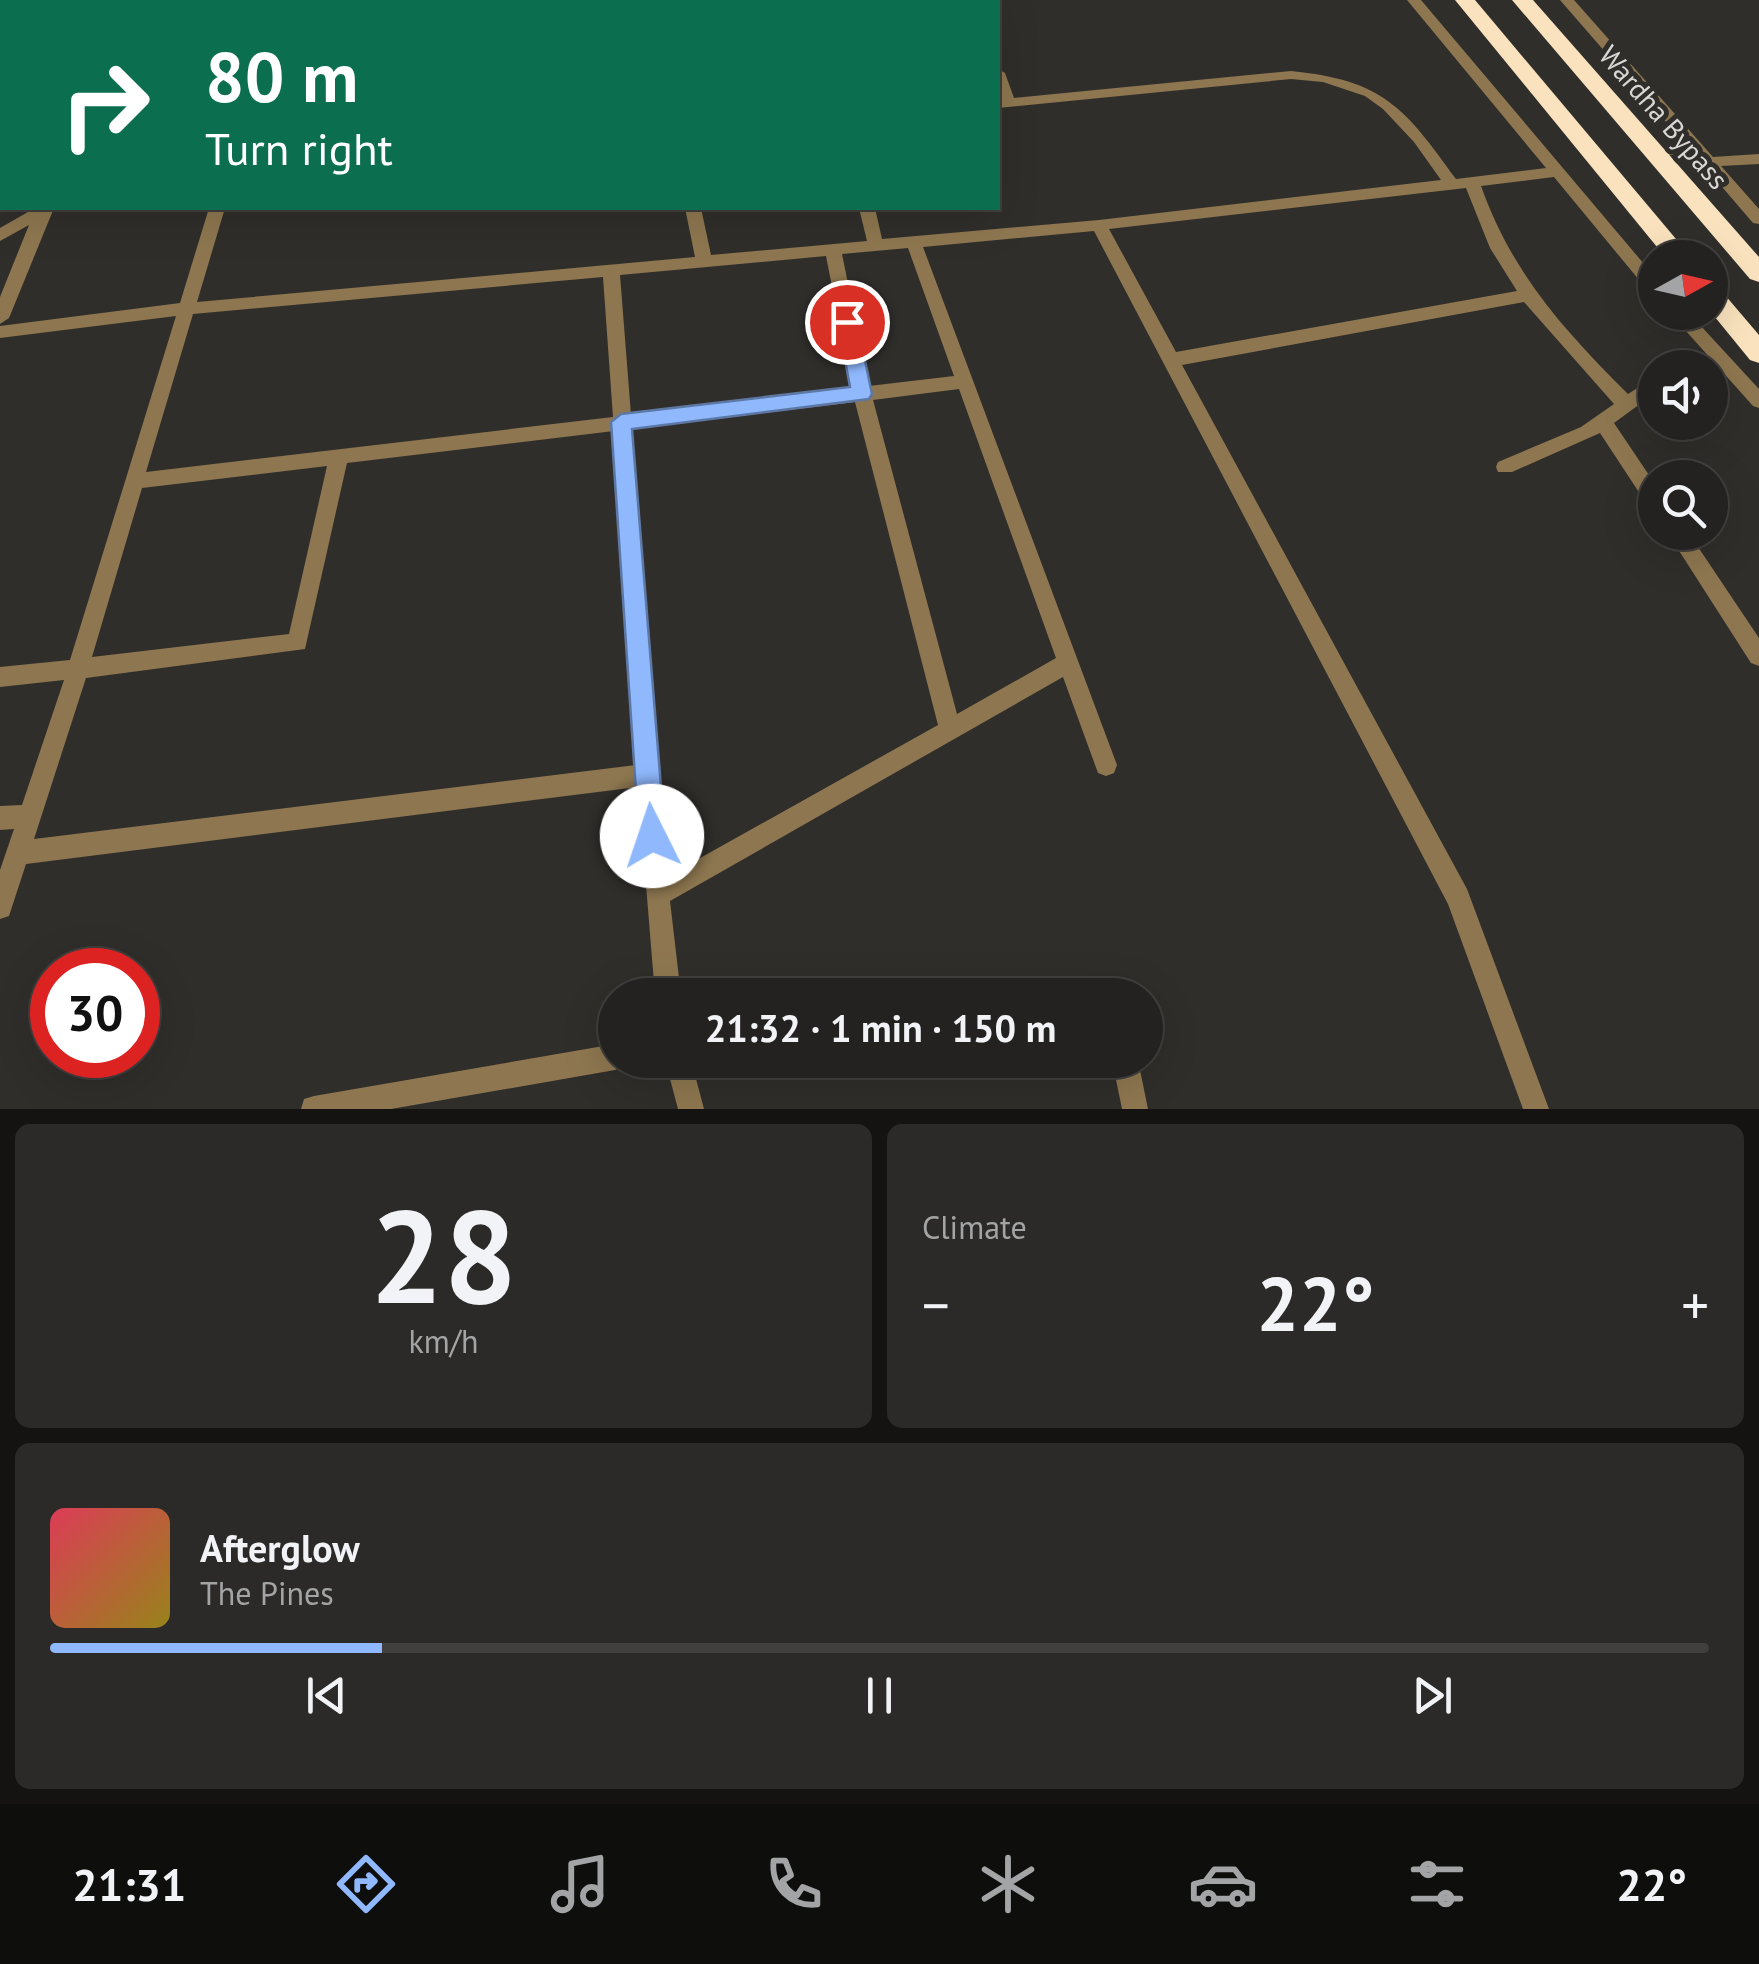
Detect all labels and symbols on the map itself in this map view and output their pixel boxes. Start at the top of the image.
street label: Wardha Bypass [1591,37,1737,197]
north arrow [1638,240,1728,330]
pin [805,280,890,365]
position arrow [600,784,704,888]
speed limit sign: 30 [30,948,160,1078]

